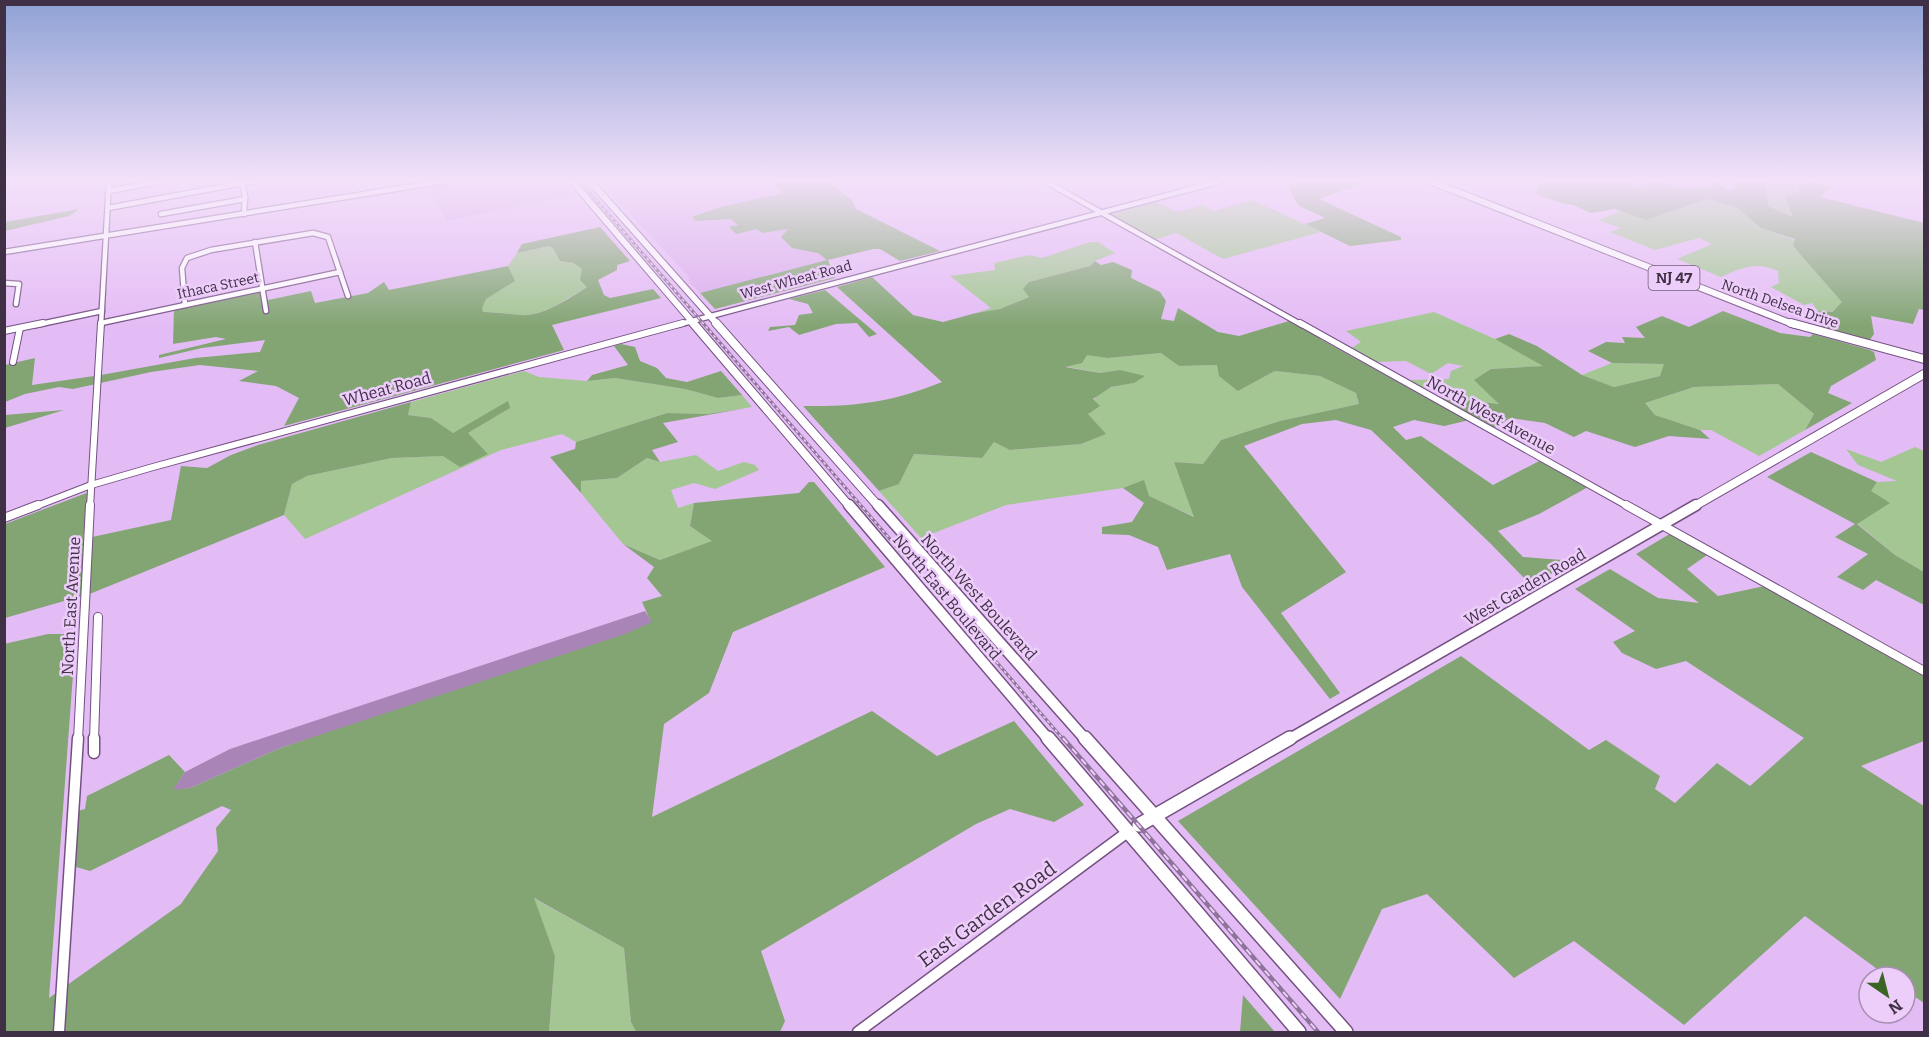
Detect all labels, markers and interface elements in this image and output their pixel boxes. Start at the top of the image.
street label: West Wheat Road [738,257,854,303]
road number: NJ 47 [1648,266,1700,290]
street label: Ithaca Street [176,269,260,303]
street label: North Delsea Drive [1719,276,1841,332]
street label: Wheat Road [341,368,434,410]
street label: North West Avenue [1423,372,1559,458]
street label: North East Boulevard [889,530,1005,664]
street label: North West Boulevard [917,530,1041,664]
street label: North East Avenue [58,536,84,676]
street label: West Garden Road [1461,544,1589,629]
street label: East Garden Road [914,856,1061,972]
north arrow [1857,965,1917,1025]
text: N [1885,996,1906,1018]

